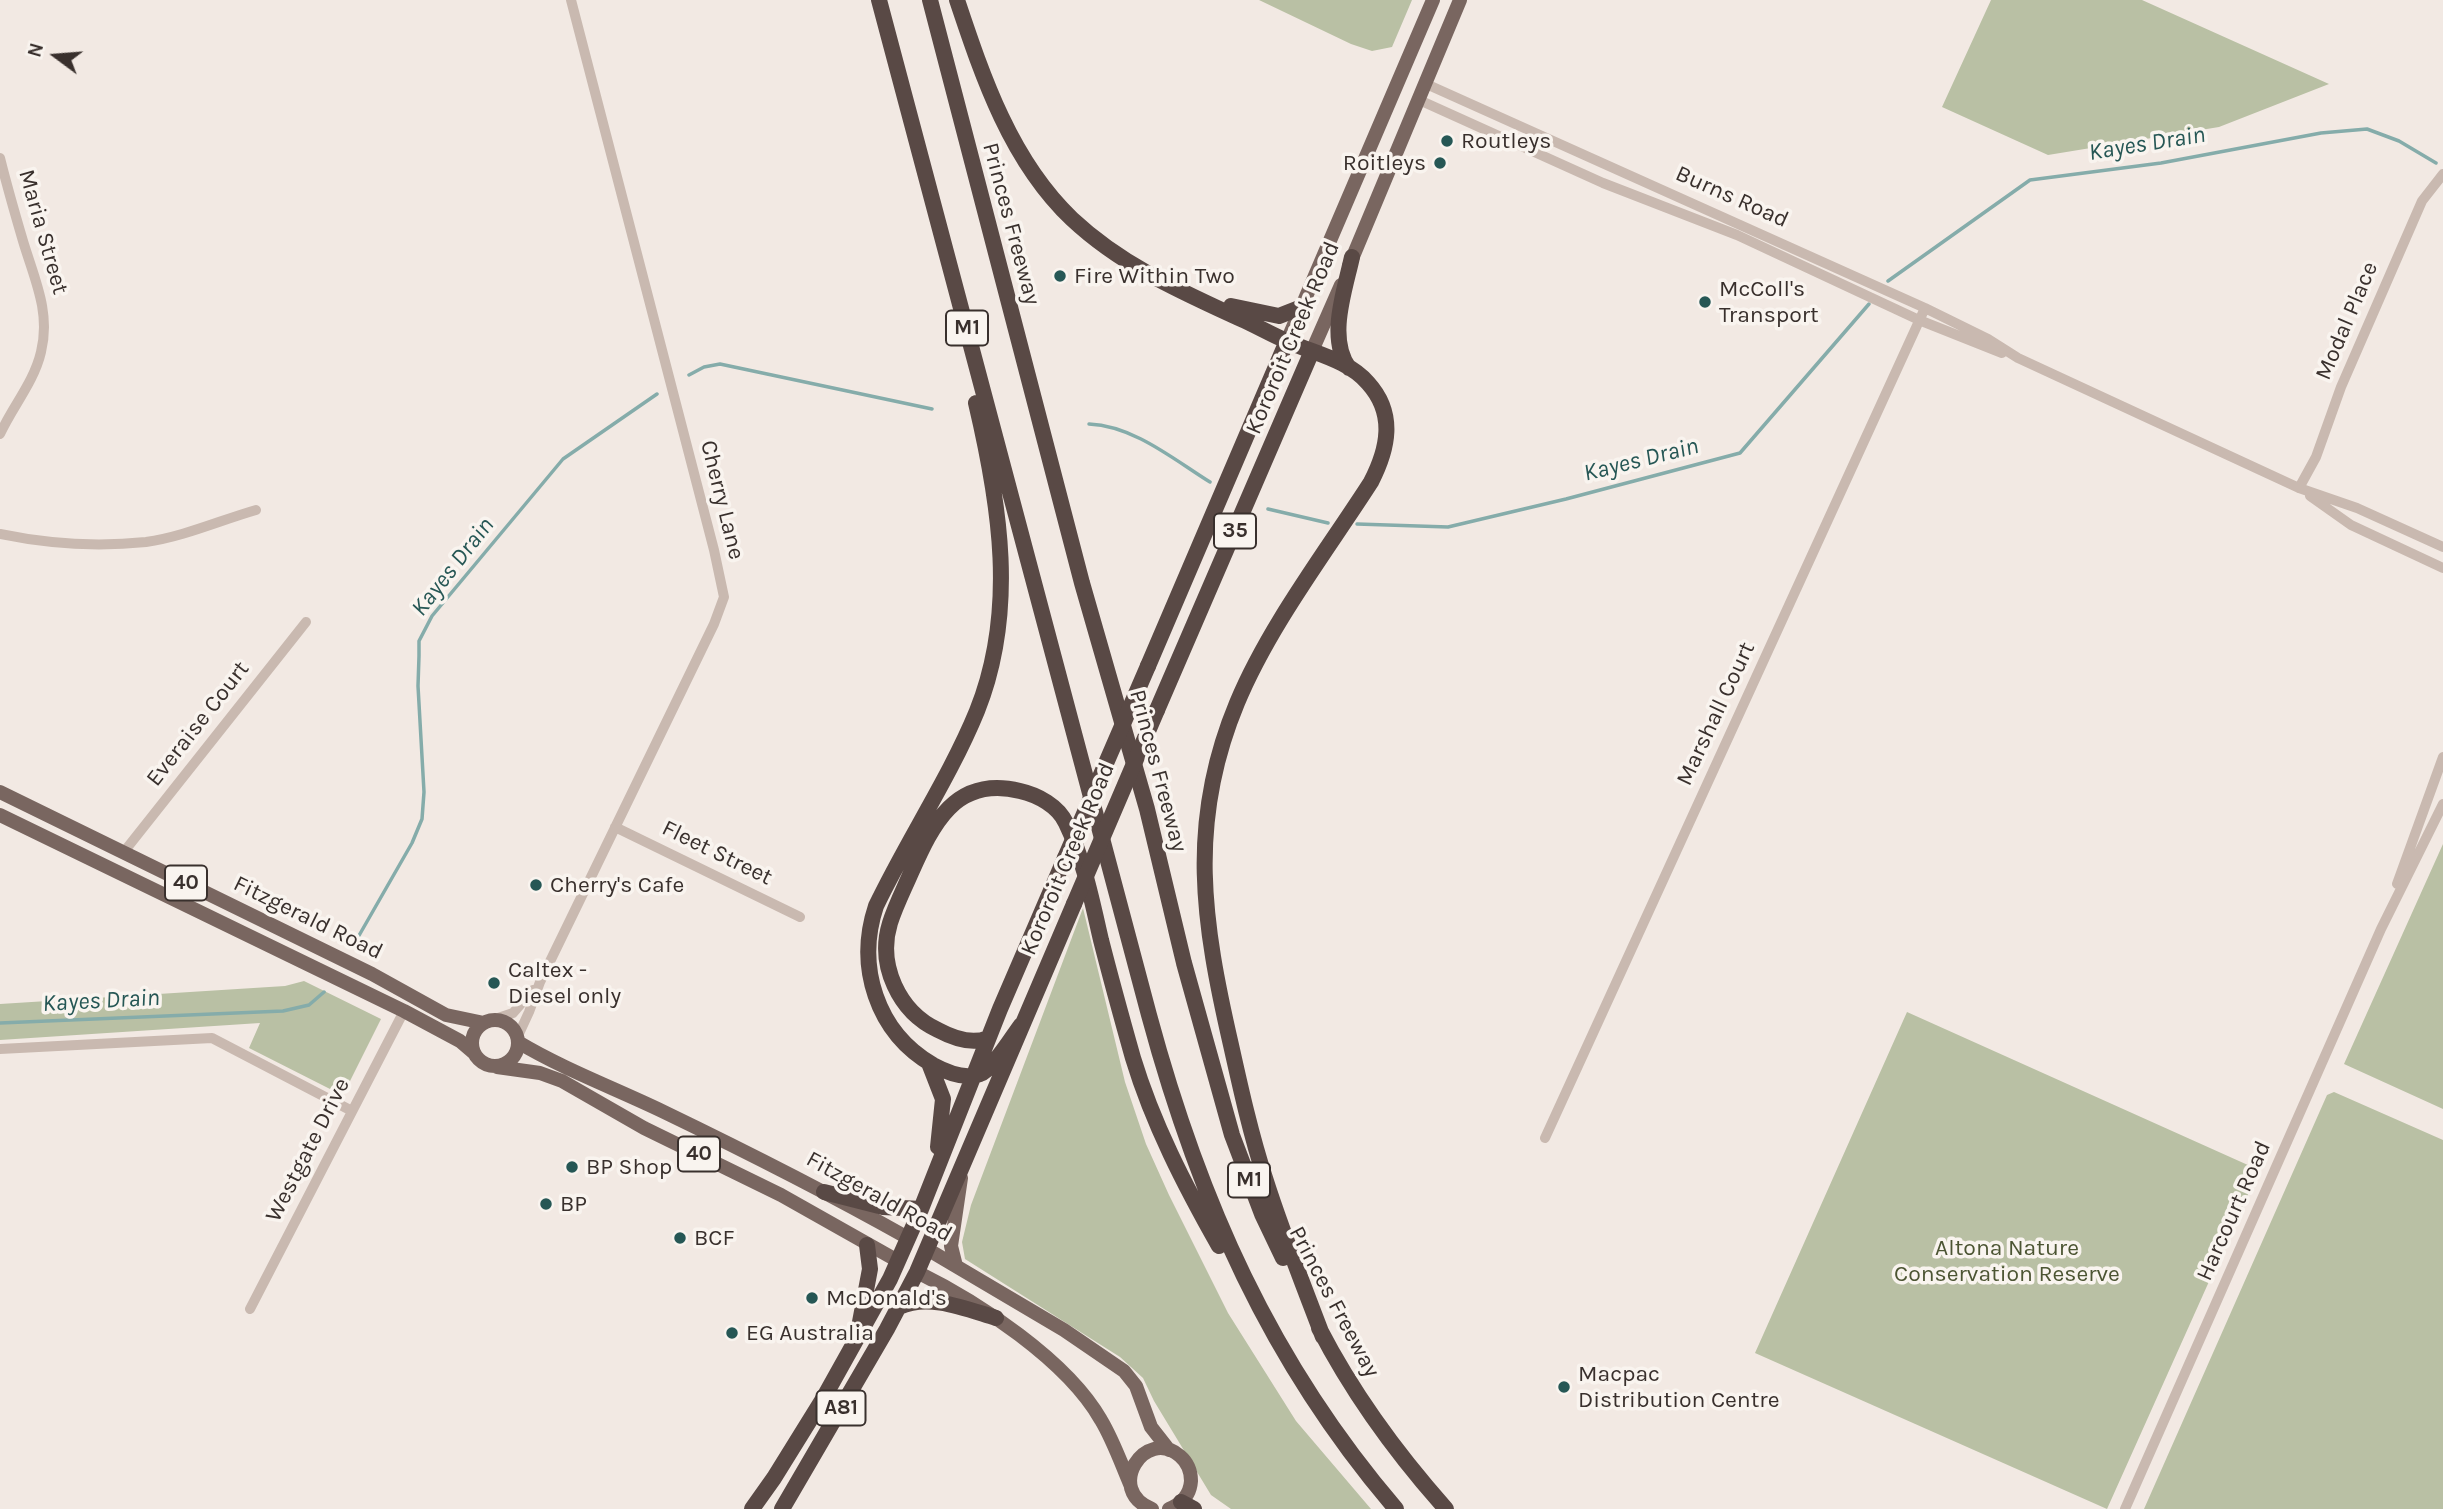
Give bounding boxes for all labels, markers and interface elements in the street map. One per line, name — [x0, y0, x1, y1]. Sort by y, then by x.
north arrow — [21, 21, 91, 91]
text: N — [23, 41, 48, 60]
water label: Kayes Drain — [2087, 121, 2207, 167]
place label: Routleys — [1461, 127, 1551, 155]
marker: Routleys — [1439, 133, 1455, 149]
street label: Princes Freeway — [976, 140, 1046, 308]
place label: Roitleys — [1343, 149, 1426, 177]
marker: Roitleys — [1432, 155, 1448, 171]
street label: Burns Road — [1671, 160, 1793, 234]
street label: Maria Street — [12, 166, 74, 298]
street label: Kororoit Creek Road — [1240, 237, 1346, 439]
street label: Modal Place — [2310, 258, 2384, 384]
place label: Fire Within Two — [1074, 262, 1235, 290]
marker: Fire Within Two — [1052, 268, 1068, 284]
place label: McColl's Transport — [1719, 275, 1819, 329]
marker: McColl's Transport — [1697, 294, 1713, 310]
road number: M1 — [946, 310, 988, 346]
water label: Kayes Drain — [1581, 432, 1701, 488]
street label: Cherry Lane — [694, 438, 750, 562]
water label: Kayes Drain — [406, 512, 500, 622]
road number: 35 — [1214, 514, 1256, 548]
street label: Marshall Court — [1671, 638, 1761, 790]
street label: Everaise Court — [141, 656, 255, 792]
street label: Princes Freeway — [1123, 687, 1193, 855]
street label: Kororoit Creek Road — [1015, 758, 1121, 960]
street label: Fleet Street — [657, 814, 777, 892]
road number: 40 — [165, 866, 207, 900]
street label: Fitzgerald Road — [229, 870, 387, 966]
place label: Cherry's Cafe — [550, 871, 684, 899]
marker: Cherry's Cafe — [528, 877, 544, 893]
place label: Caltex - Diesel only — [508, 956, 621, 1010]
marker: Caltex - Diesel only — [486, 975, 502, 991]
water label: Kayes Drain — [42, 984, 160, 1018]
street label: Westgate Drive — [260, 1073, 356, 1227]
road number: 40 — [678, 1136, 720, 1172]
street label: Harcourt Road — [2191, 1137, 2277, 1285]
street label: Fitzgerald Road — [801, 1145, 957, 1249]
place label: BP Shop — [586, 1153, 672, 1181]
marker: BP Shop — [564, 1159, 580, 1175]
road number: M1 — [1228, 1162, 1270, 1198]
place label: BP — [560, 1190, 587, 1218]
marker: BP — [538, 1196, 554, 1212]
street label: Princes Freeway — [1283, 1222, 1385, 1382]
place label: BCF — [694, 1224, 734, 1252]
marker: BCF — [672, 1230, 688, 1246]
park label: Altona Nature Conservation Reserve — [1894, 1234, 2120, 1288]
place label: McDonald's — [826, 1284, 947, 1312]
marker: McDonald's — [804, 1290, 820, 1306]
place label: EG Australia — [746, 1319, 874, 1347]
marker: EG Australia — [724, 1325, 740, 1341]
place label: Macpac Distribution Centre — [1578, 1360, 1779, 1414]
marker: Macpac Distribution Centre — [1556, 1379, 1572, 1395]
road number: A81 — [816, 1390, 866, 1426]

